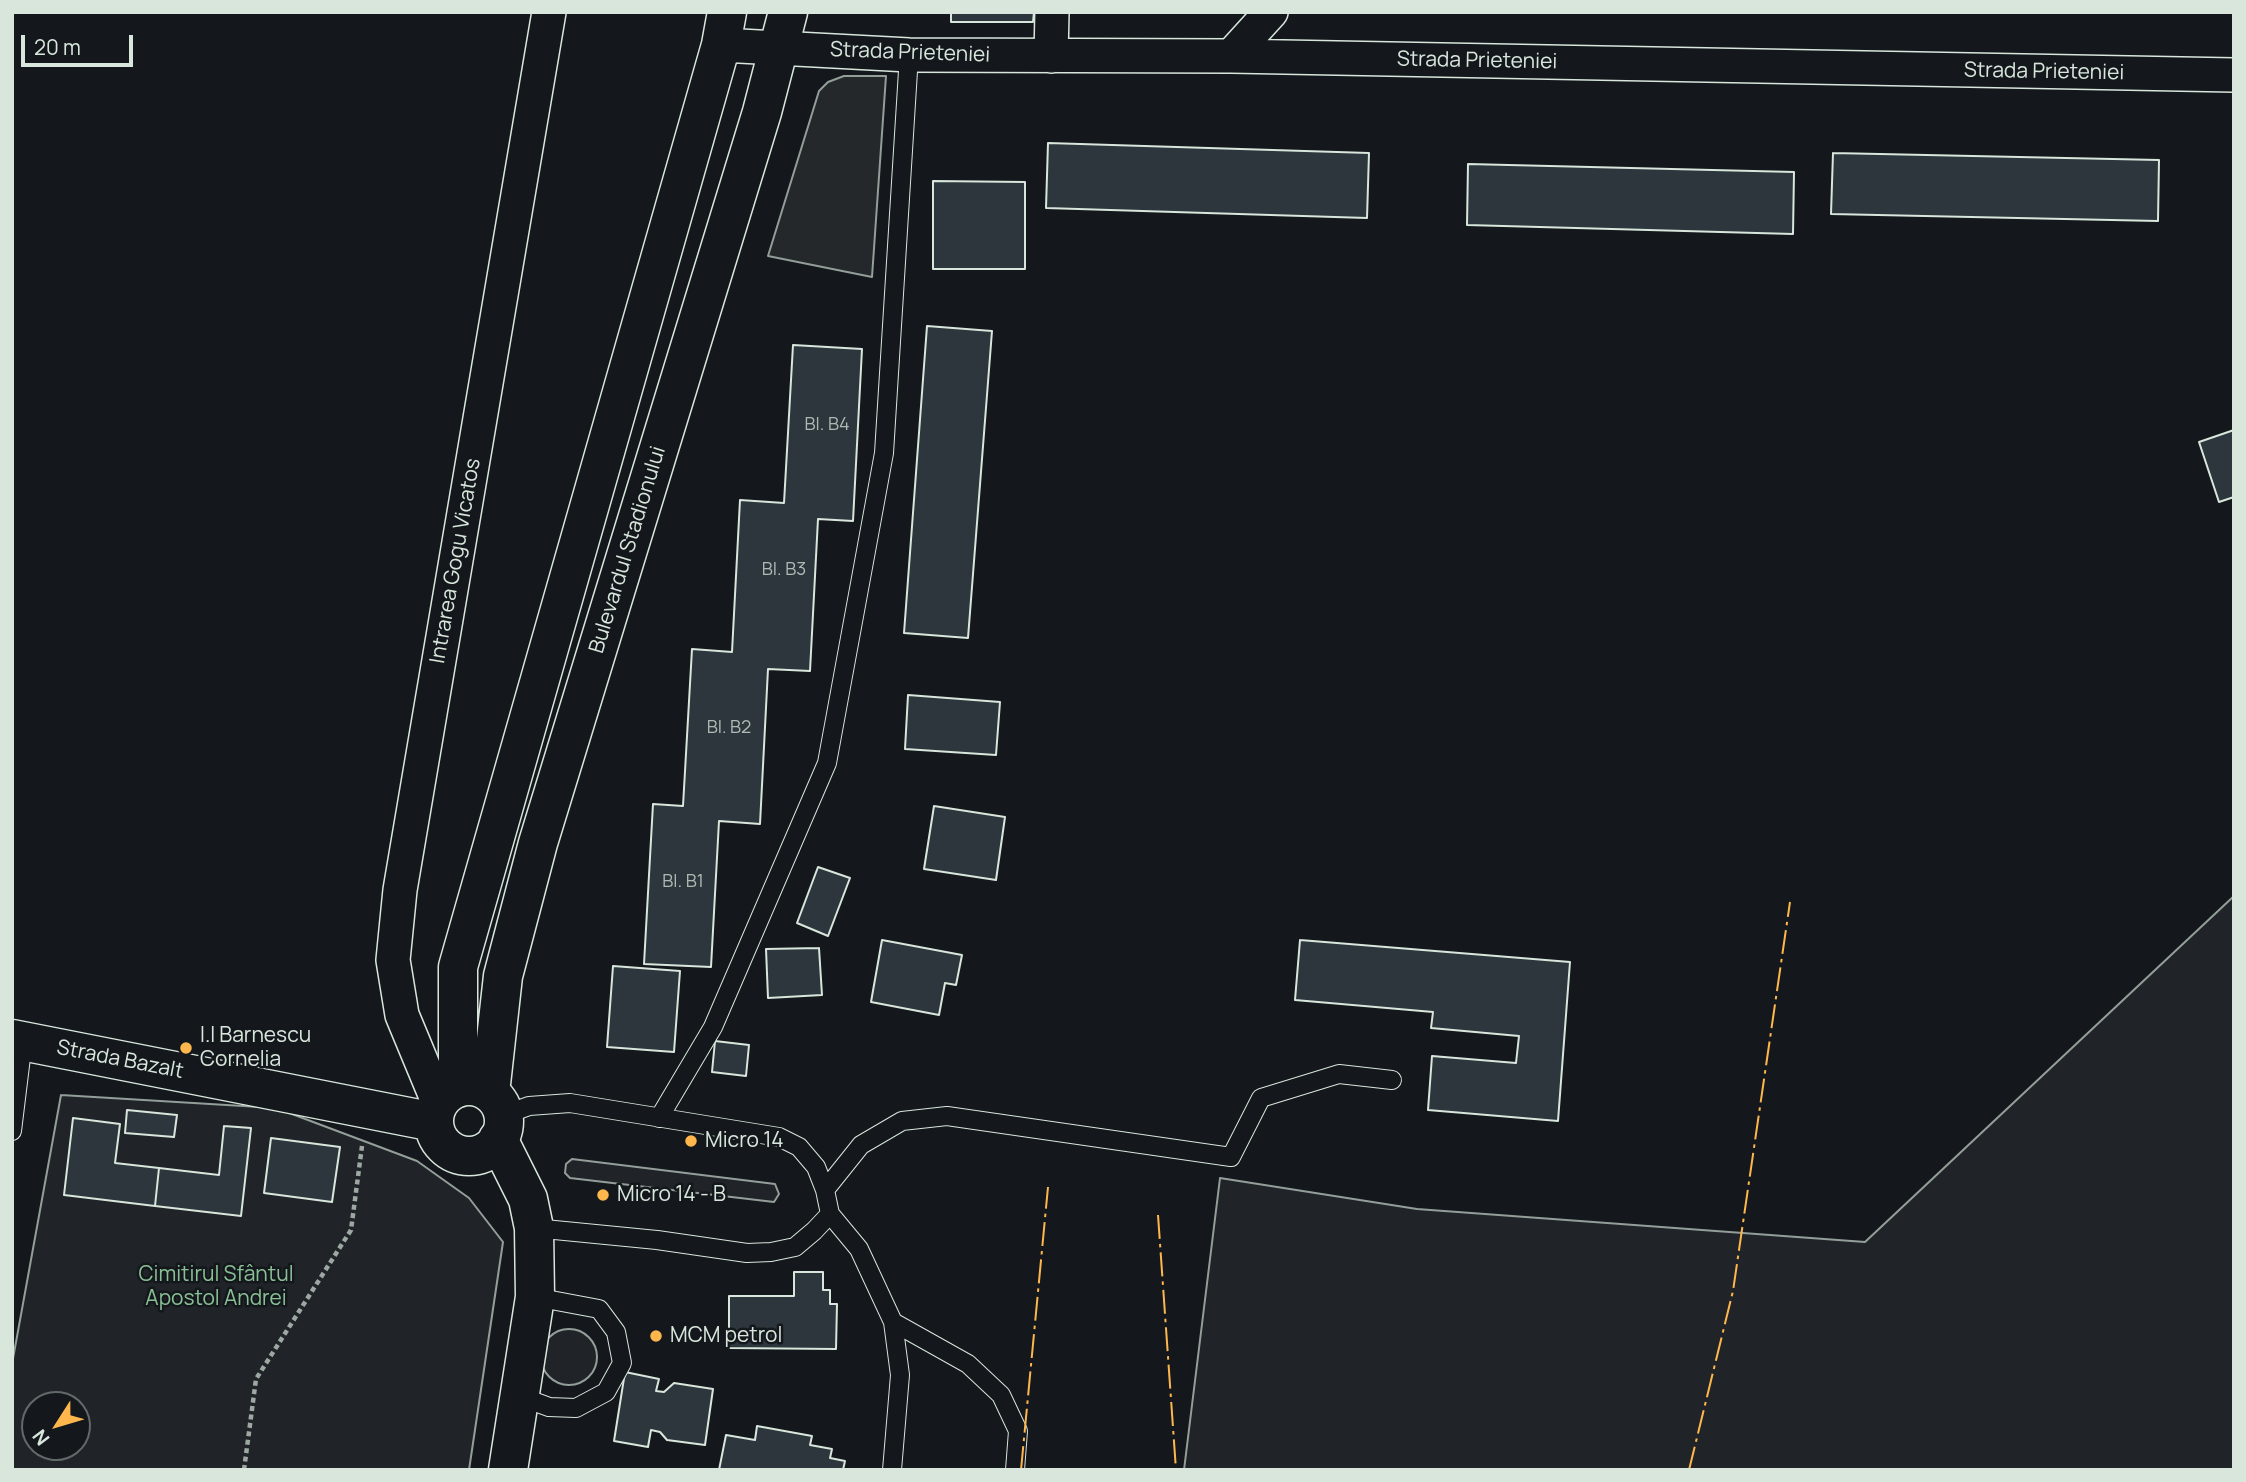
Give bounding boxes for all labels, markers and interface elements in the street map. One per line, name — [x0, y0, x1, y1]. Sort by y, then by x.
scale bar — [24, 21, 136, 65]
text: 20 m — [34, 33, 81, 61]
street label: Strada Prieteniei — [829, 38, 991, 68]
street label: Strada Prieteniei — [1397, 47, 1557, 75]
street label: Strada Prieteniei — [1964, 58, 2124, 86]
house number: Bl. B4 — [804, 414, 850, 436]
street label: Bulevardul Stadionului — [584, 443, 672, 657]
street label: Intrarea Gogu Vicatos — [426, 456, 486, 666]
house number: Bl. B3 — [762, 559, 806, 581]
house number: Bl. B2 — [707, 717, 751, 739]
house number: Bl. B1 — [662, 871, 704, 893]
place label: I.I Barnescu Cornelia — [200, 1023, 311, 1073]
street label: Strada Bazalt — [55, 1035, 185, 1085]
marker: I.I Barnescu Cornelia — [178, 1040, 194, 1056]
place label: Micro 14 — [705, 1128, 784, 1154]
marker: Micro 14 — [683, 1133, 699, 1149]
place label: Micro 14 - B — [617, 1182, 726, 1208]
marker: Micro 14 - B — [595, 1187, 611, 1203]
park label: Cimitirul Sfântul Apostol Andrei — [138, 1262, 294, 1312]
place label: MCM petrol — [670, 1323, 782, 1349]
marker: MCM petrol — [648, 1328, 664, 1344]
north arrow — [21, 1391, 91, 1461]
text: N — [26, 1424, 55, 1451]

